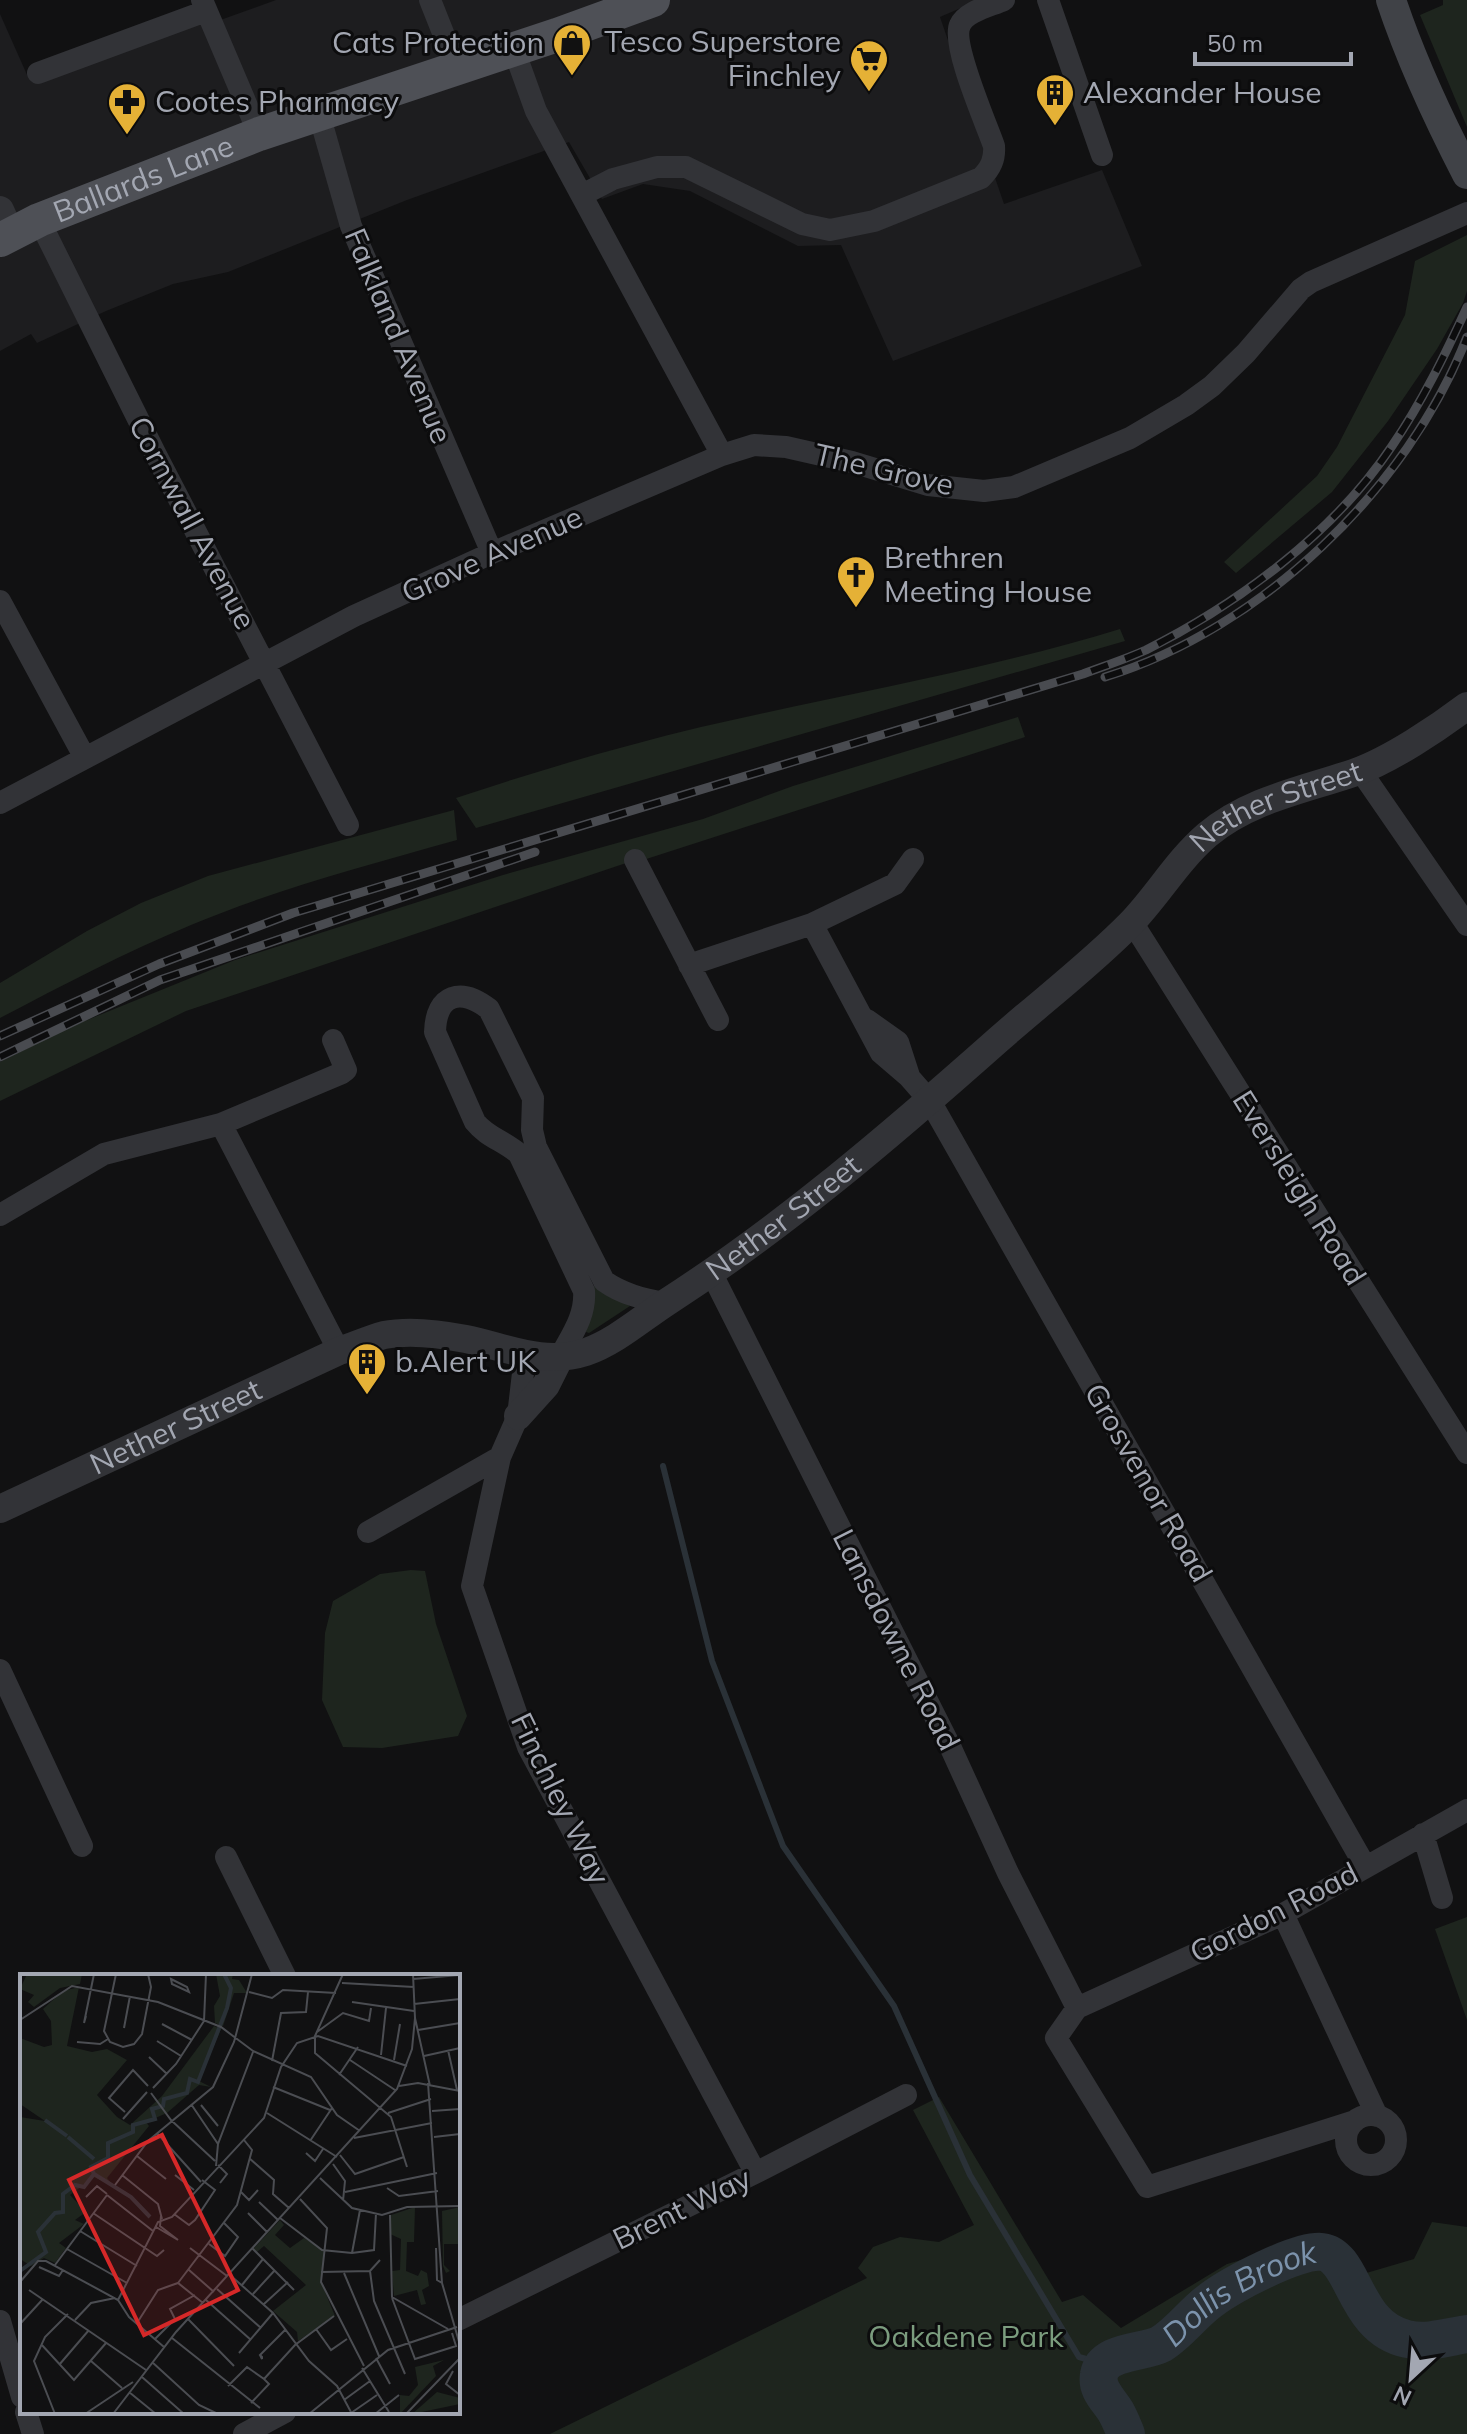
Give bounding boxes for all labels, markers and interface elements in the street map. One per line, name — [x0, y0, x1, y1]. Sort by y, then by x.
scale bar — [1195, 16, 1351, 66]
shop icon: Cats Protection — [551, 22, 593, 77]
place label: Tesco Superstore Finchley — [604, 22, 841, 94]
place label: Cats Protection — [332, 23, 544, 61]
text: 50 m — [1207, 28, 1263, 58]
supermarket icon: Tesco Superstore Finchley — [848, 38, 890, 93]
building icon: Alexander House — [1034, 72, 1076, 127]
place label: Alexander House — [1083, 73, 1322, 111]
pharmacy icon: Cootes Pharmacy — [106, 81, 148, 136]
place label: Cootes Pharmacy — [155, 82, 399, 120]
street label: Ballards Lane — [48, 126, 239, 231]
street label: Falkland Avenue — [337, 222, 461, 449]
street label: Cornwall Avenue — [121, 410, 265, 635]
street label: The Grove — [811, 435, 957, 503]
street label: Grove Avenue — [395, 497, 588, 611]
place label: Brethren Meeting House — [884, 538, 1092, 610]
church icon: Brethren Meeting House — [835, 554, 877, 609]
street label: Nether Street — [1181, 751, 1367, 860]
street label: Eversleigh Road — [1225, 1083, 1375, 1292]
street label: Nether Street — [698, 1146, 868, 1288]
building icon: b.Alert UK — [346, 1341, 388, 1396]
place label: b.Alert UK — [395, 1342, 537, 1380]
street label: Nether Street — [84, 1370, 267, 1482]
street label: Grosvenor Road — [1077, 1376, 1221, 1589]
street label: Lansdowne Road — [825, 1523, 969, 1756]
street label: Finchley Way — [503, 1706, 619, 1891]
street label: Gordon Road — [1183, 1853, 1364, 1971]
inset map — [20, 1974, 460, 2414]
street label: Brent Way — [606, 2158, 757, 2258]
water label: Dollis Brook — [1153, 2231, 1321, 2354]
park label: Oakdene Park — [868, 2317, 1064, 2355]
north arrow — [1371, 2338, 1451, 2418]
text: N — [1389, 2380, 1416, 2412]

